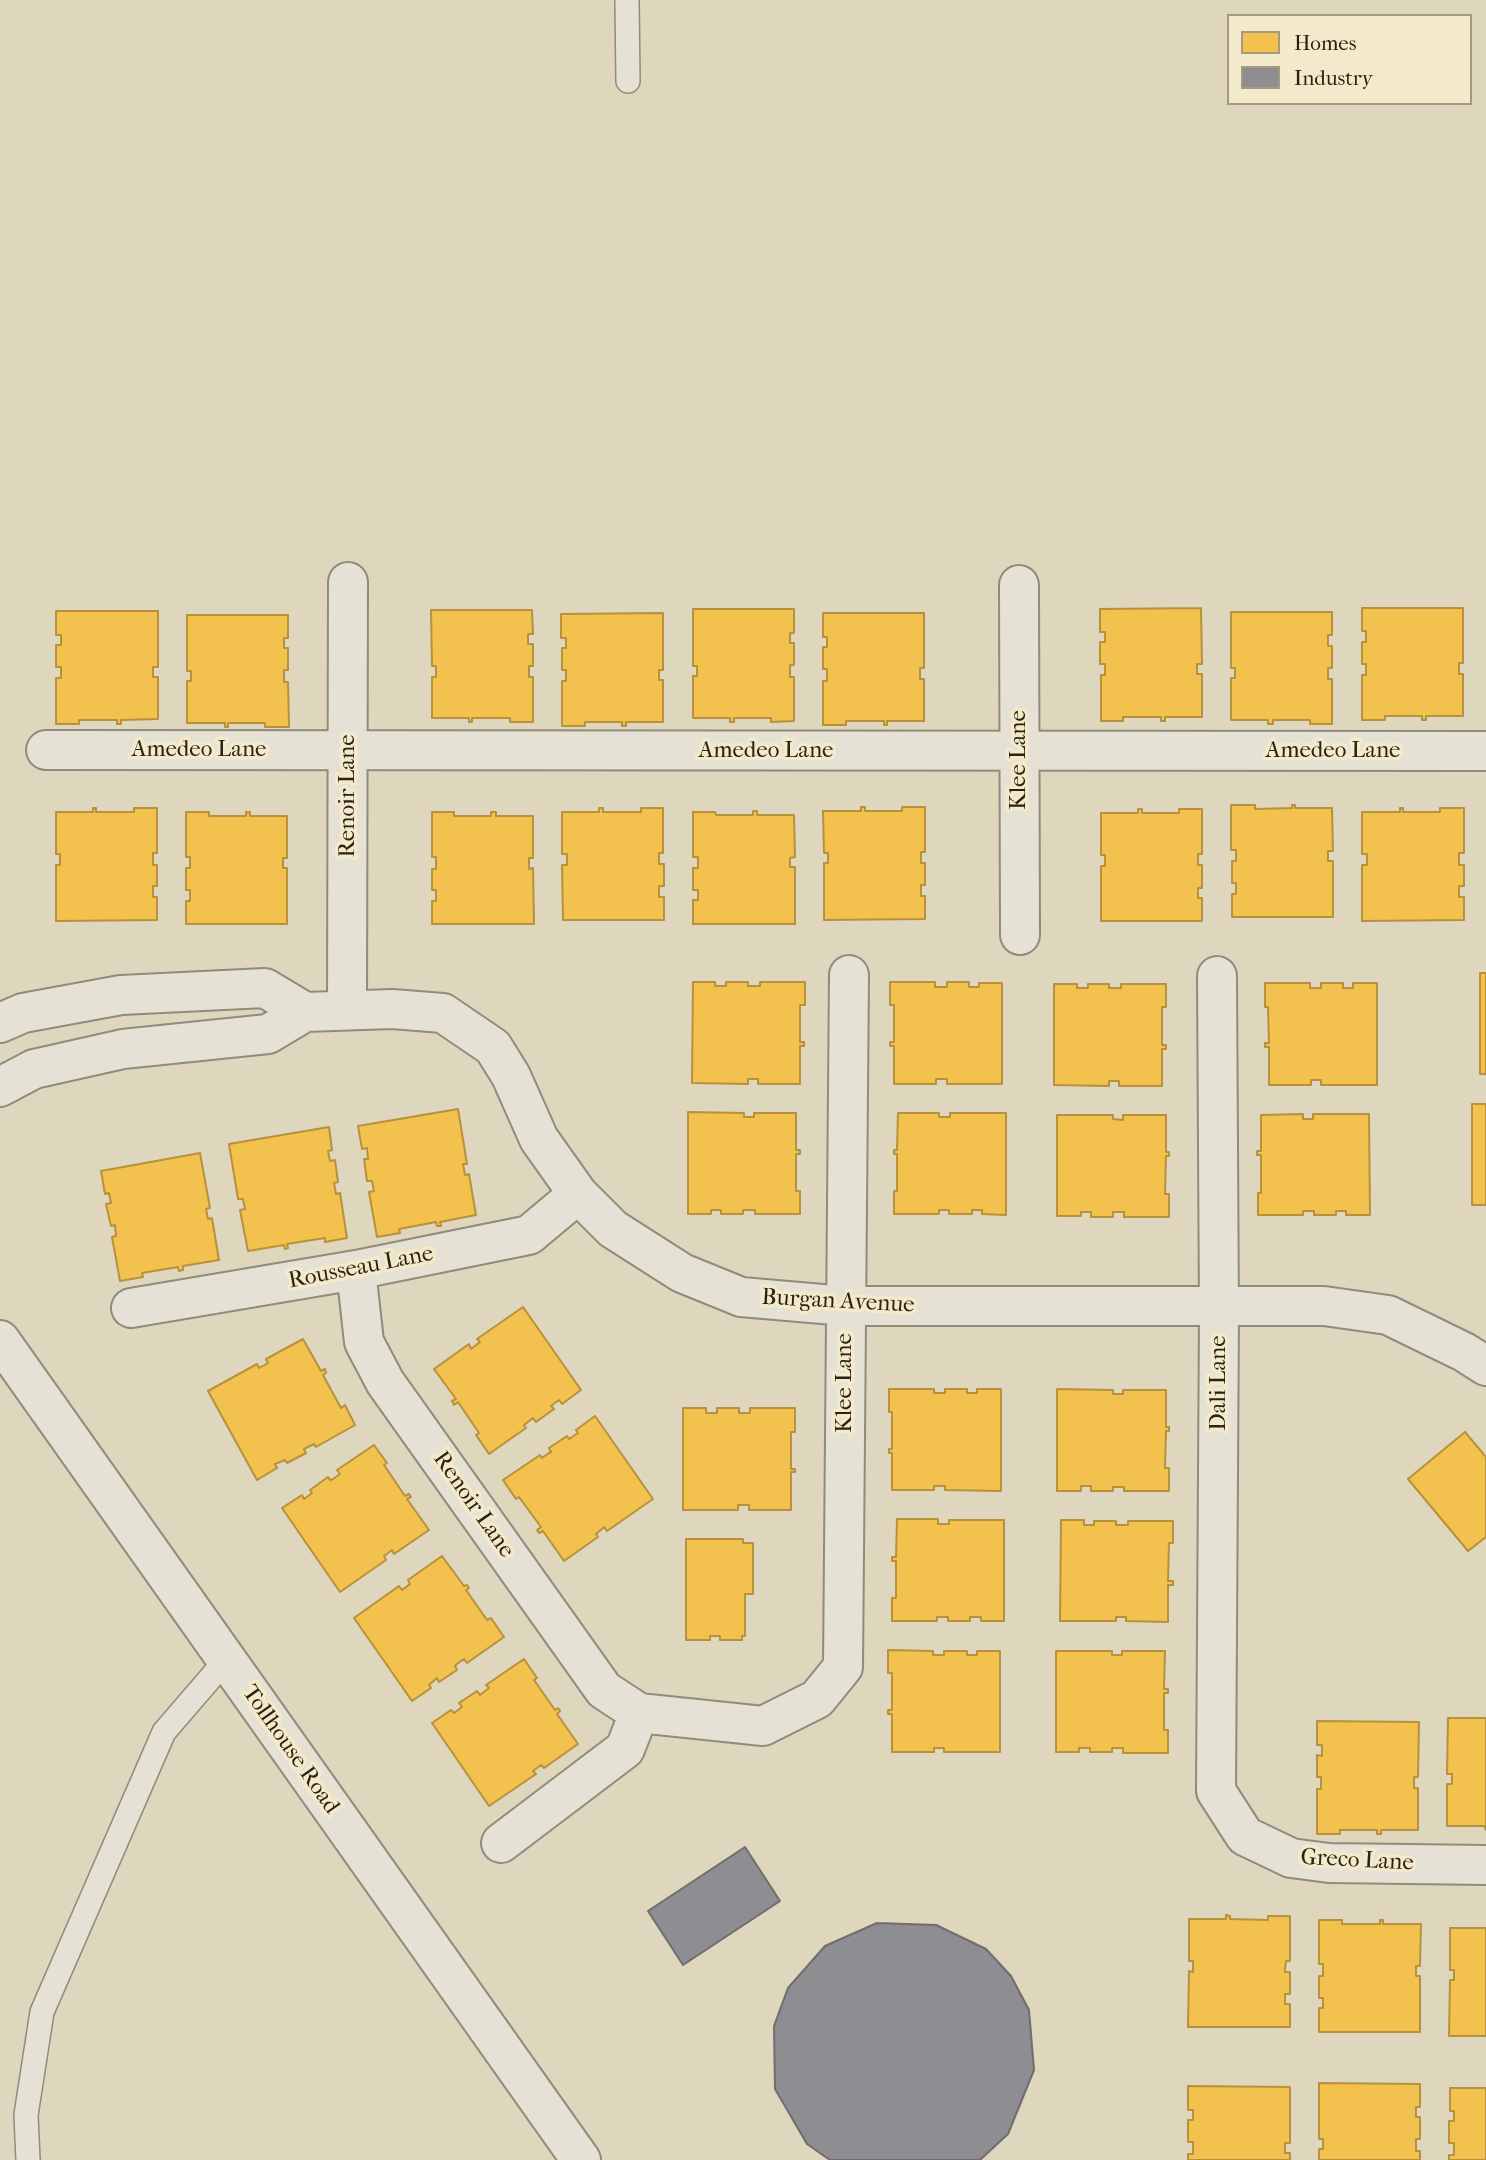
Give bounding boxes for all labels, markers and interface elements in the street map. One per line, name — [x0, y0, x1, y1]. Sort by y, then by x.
legend — [1227, 14, 1472, 105]
text: Homes — [1294, 31, 1356, 55]
text: Industry — [1294, 66, 1373, 90]
street label: Klee Lane — [1005, 710, 1033, 810]
street label: Renoir Lane — [334, 734, 362, 858]
street label: Amedeo Lane — [131, 736, 267, 764]
street label: Amedeo Lane — [698, 737, 834, 765]
street label: Amedeo Lane — [1265, 737, 1401, 765]
street label: Rousseau Lane — [286, 1240, 436, 1296]
street label: Burgan Avenue — [761, 1284, 915, 1320]
street label: Klee Lane — [831, 1333, 859, 1433]
street label: Dali Lane — [1205, 1335, 1233, 1431]
street label: Renoir Lane — [426, 1447, 520, 1563]
street label: Tollhouse Road — [235, 1680, 345, 1820]
street label: Greco Lane — [1300, 1844, 1414, 1878]

